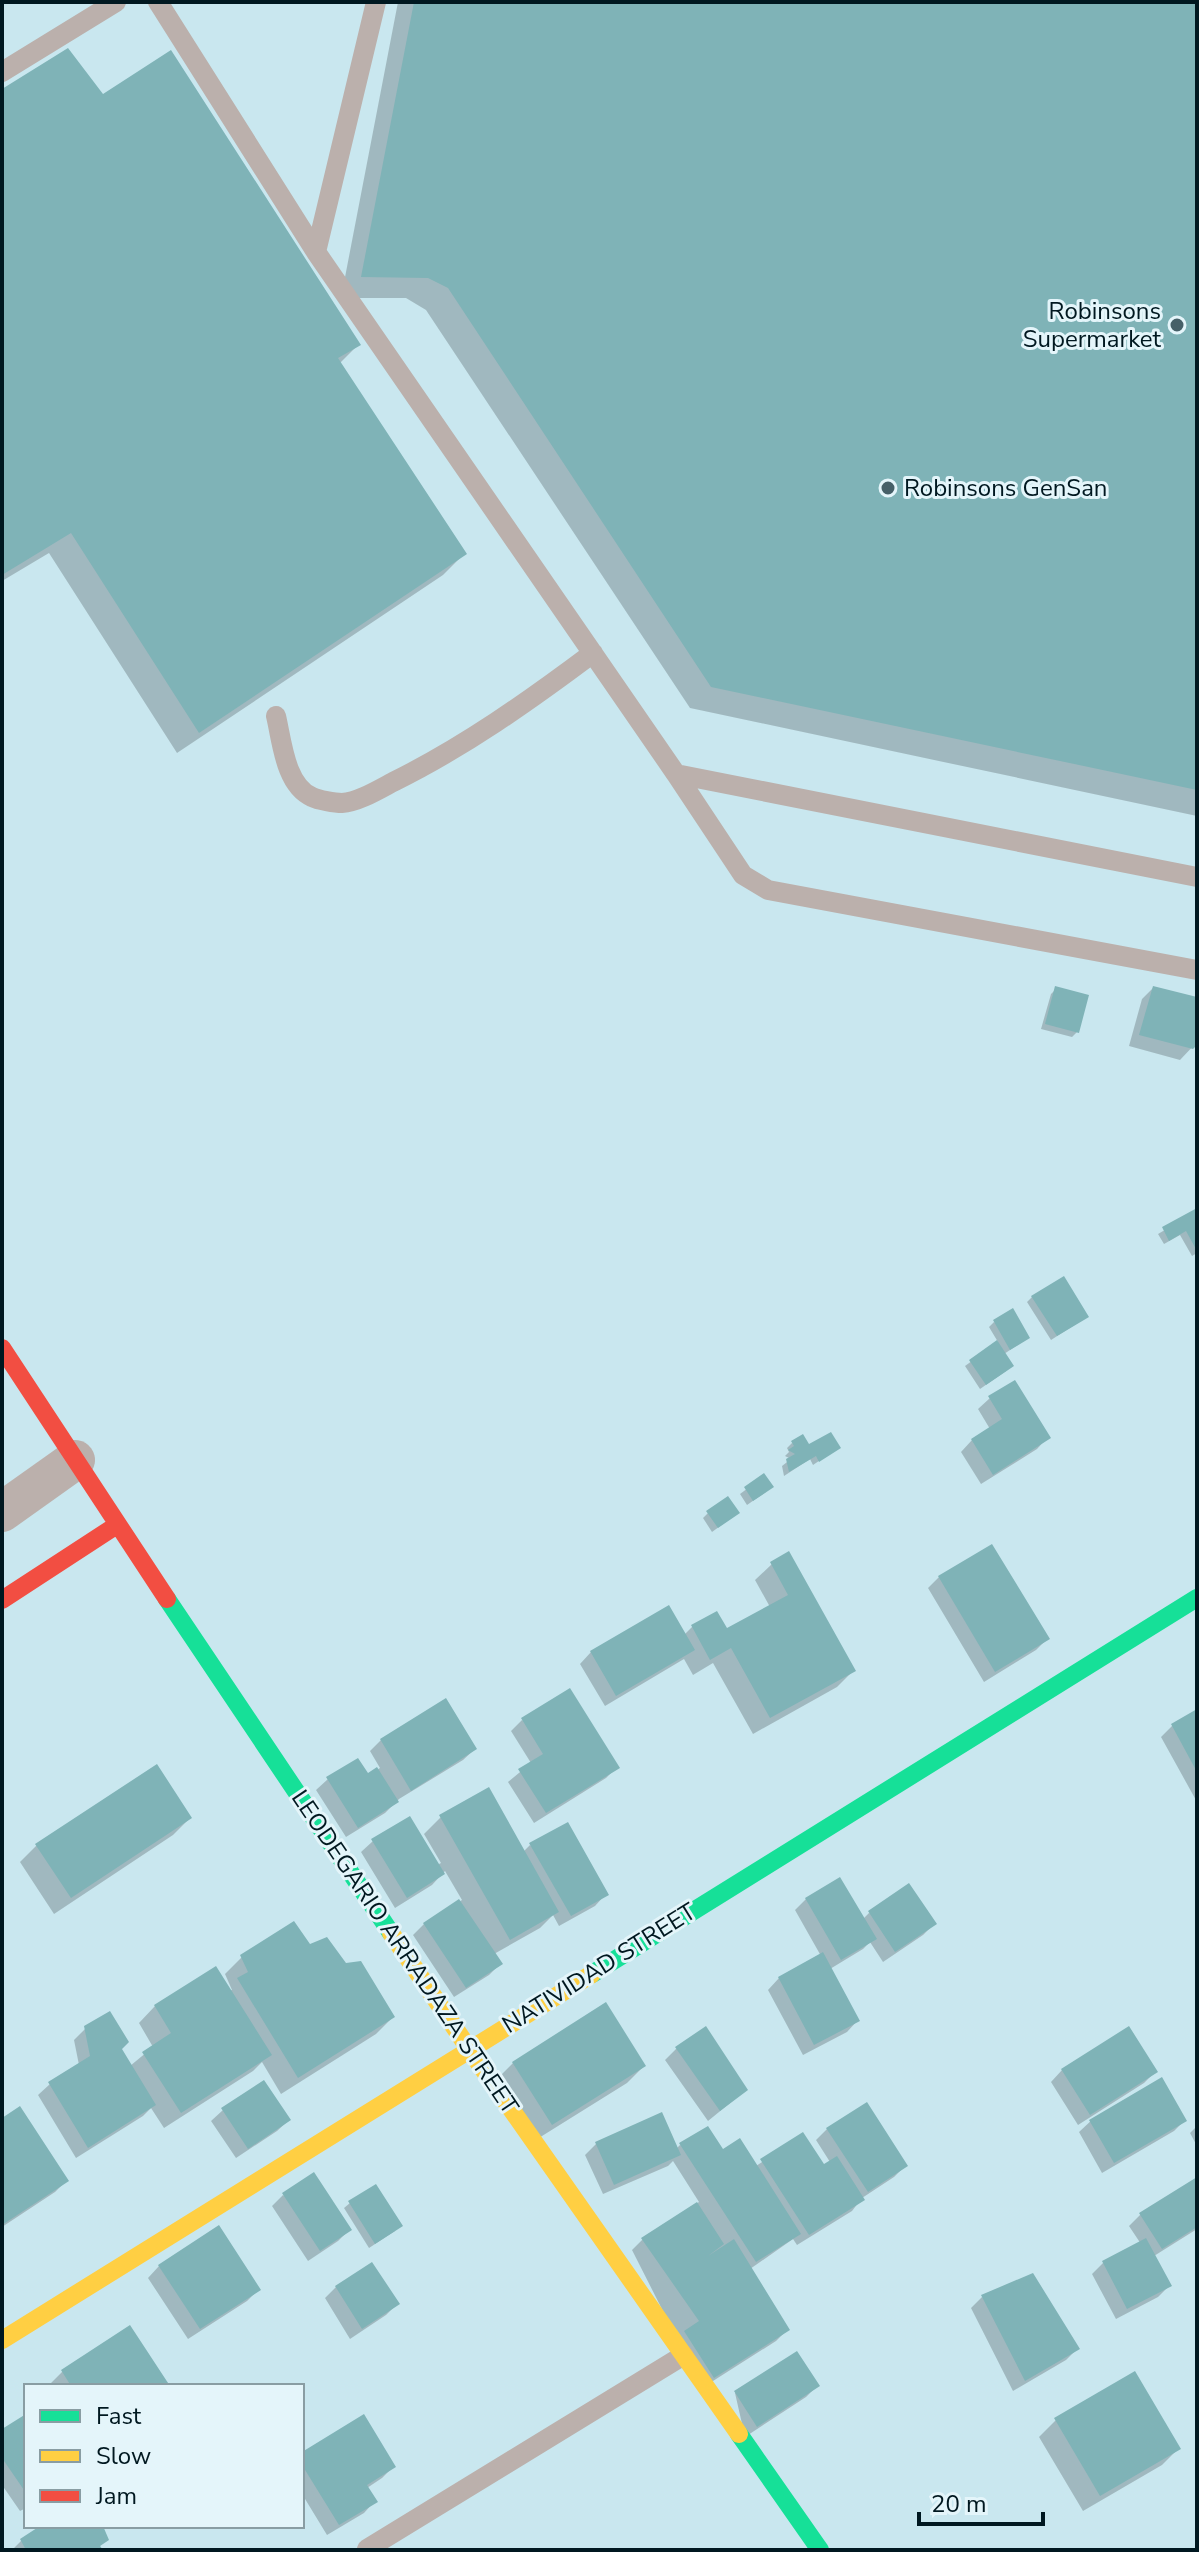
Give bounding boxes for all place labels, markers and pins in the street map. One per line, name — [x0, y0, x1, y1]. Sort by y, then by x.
place label: Robinsons Supermarket — [1023, 295, 1162, 355]
marker: Robinsons Supermarket — [1168, 316, 1186, 334]
place label: Robinsons GenSan — [904, 472, 1108, 504]
marker: Robinsons GenSan — [879, 479, 897, 497]

